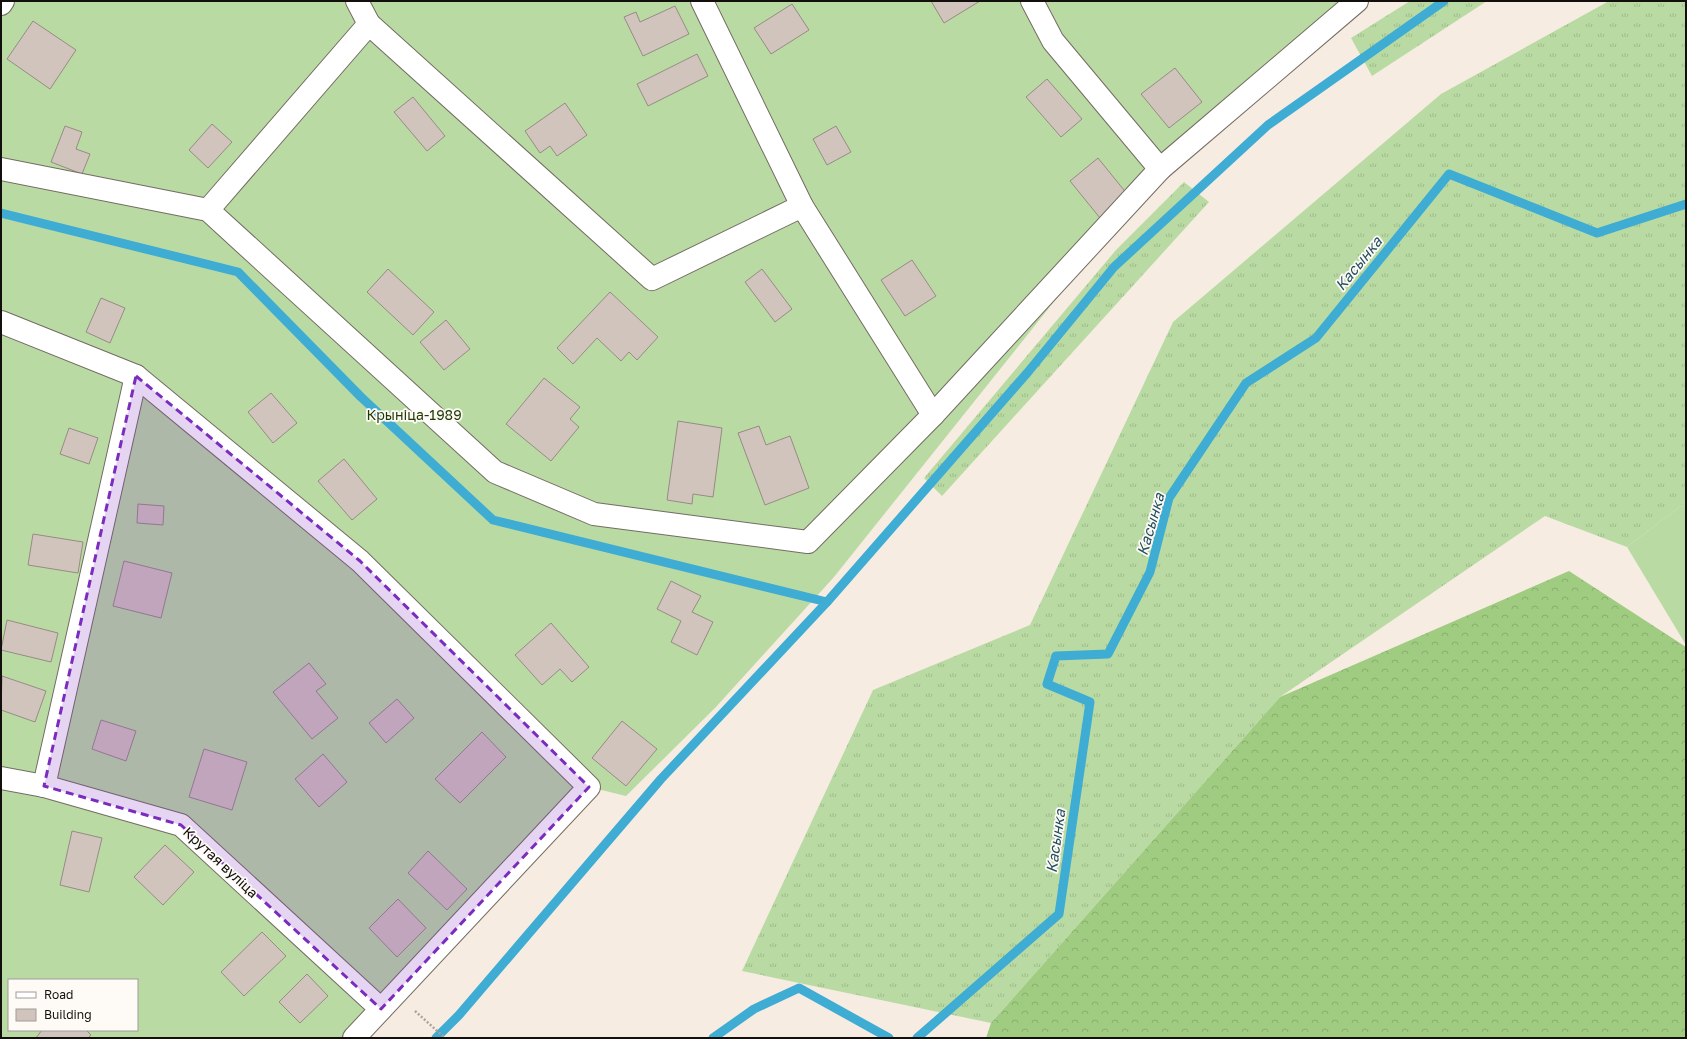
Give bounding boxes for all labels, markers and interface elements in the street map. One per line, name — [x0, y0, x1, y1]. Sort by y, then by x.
water label: Касынка — [1331, 232, 1385, 294]
park label: Крыніца-1989 — [366, 406, 462, 423]
water label: Касынка — [1133, 490, 1168, 557]
water label: Касынка — [1042, 808, 1068, 874]
street label: Крутая вуліца — [180, 823, 262, 901]
legend — [8, 979, 138, 1031]
text: Road — [44, 987, 73, 1002]
text: Building — [44, 1007, 92, 1022]

